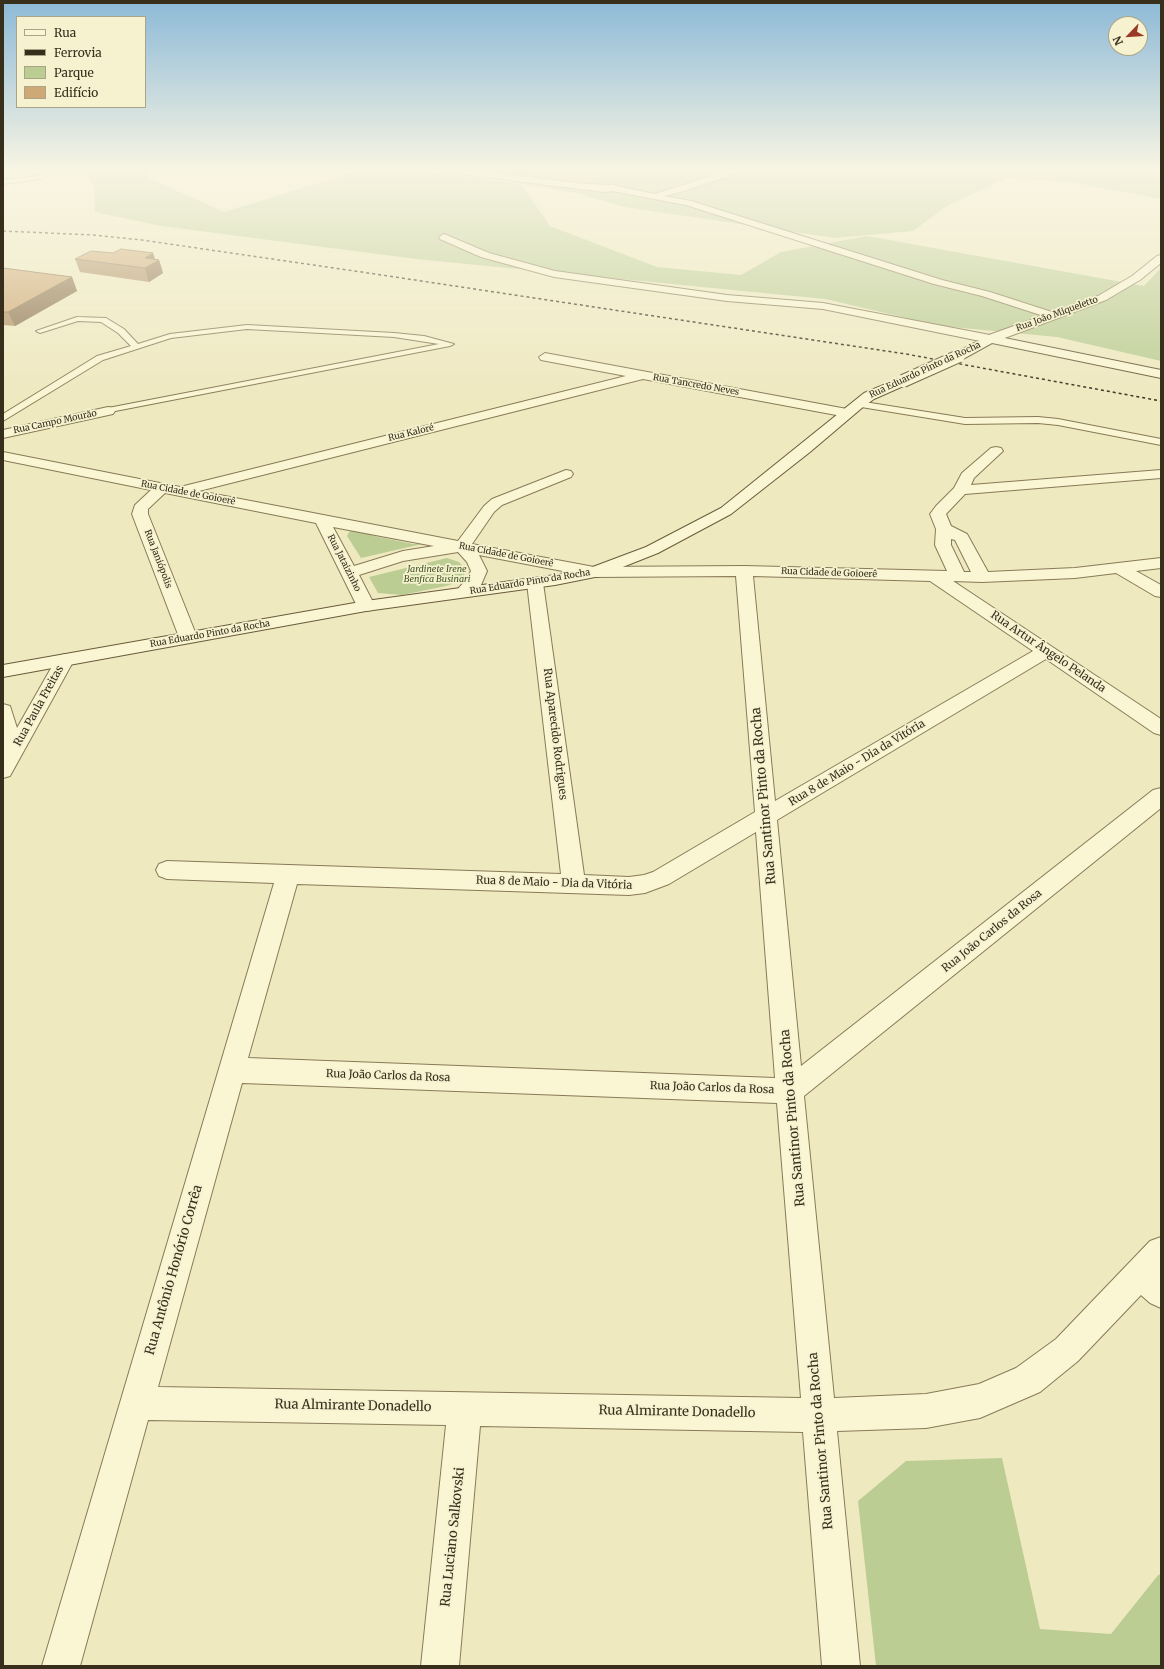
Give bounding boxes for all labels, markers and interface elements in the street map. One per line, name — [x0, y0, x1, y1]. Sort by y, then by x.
legend — [16, 16, 146, 108]
north arrow — [1108, 16, 1148, 56]
text: Rua — [54, 25, 76, 40]
text: N — [1110, 34, 1126, 48]
text: Ferrovia — [54, 45, 102, 60]
text: Parque — [54, 65, 94, 80]
text: Edifício — [54, 85, 98, 100]
street label: Rua João Miqueletto — [1015, 294, 1099, 334]
street label: Rua Eduardo Pinto da Rocha — [868, 339, 982, 401]
street label: Rua Tancredo Neves — [652, 372, 740, 398]
street label: Rua Campo Mourão — [12, 408, 98, 436]
street label: Rua Kaloré — [387, 422, 435, 444]
street label: Rua Cidade de Goioerê — [140, 479, 236, 507]
street label: Rua Janiópolis — [142, 528, 174, 590]
street label: Rua Jataizinho — [325, 533, 363, 593]
street label: Rua Cidade de Goioerê — [458, 541, 554, 569]
park label: Jardinete Irene Benfica Businari — [404, 564, 470, 585]
street label: Rua Cidade de Goioerê — [781, 566, 877, 580]
street label: Rua Eduardo Pinto da Rocha — [469, 567, 591, 597]
street label: Rua Artur Ângelo Pelanda — [988, 609, 1108, 695]
street label: Rua Eduardo Pinto da Rocha — [149, 618, 271, 650]
street label: Rua Paula Freitas — [11, 663, 67, 749]
street label: Rua Aparecido Rodrigues — [540, 667, 570, 801]
street label: Rua Santinor Pinto da Rocha — [748, 707, 780, 885]
street label: Rua 8 de Maio - Dia da Vitória — [787, 717, 927, 809]
street label: Rua 8 de Maio - Dia da Vitória — [476, 874, 632, 892]
street label: Rua João Carlos da Rosa — [939, 887, 1045, 975]
street label: Rua Santinor Pinto da Rocha — [777, 1029, 809, 1207]
street label: Rua João Carlos da Rosa — [326, 1067, 450, 1085]
street label: Rua João Carlos da Rosa — [650, 1079, 774, 1097]
street label: Rua Antônio Honório Corrêa — [142, 1183, 206, 1357]
street label: Rua Santinor Pinto da Rocha — [805, 1352, 837, 1530]
street label: Rua Almirante Donadello — [274, 1397, 432, 1415]
street label: Rua Almirante Donadello — [598, 1403, 756, 1421]
street label: Rua Luciano Salkovski — [438, 1466, 468, 1608]

